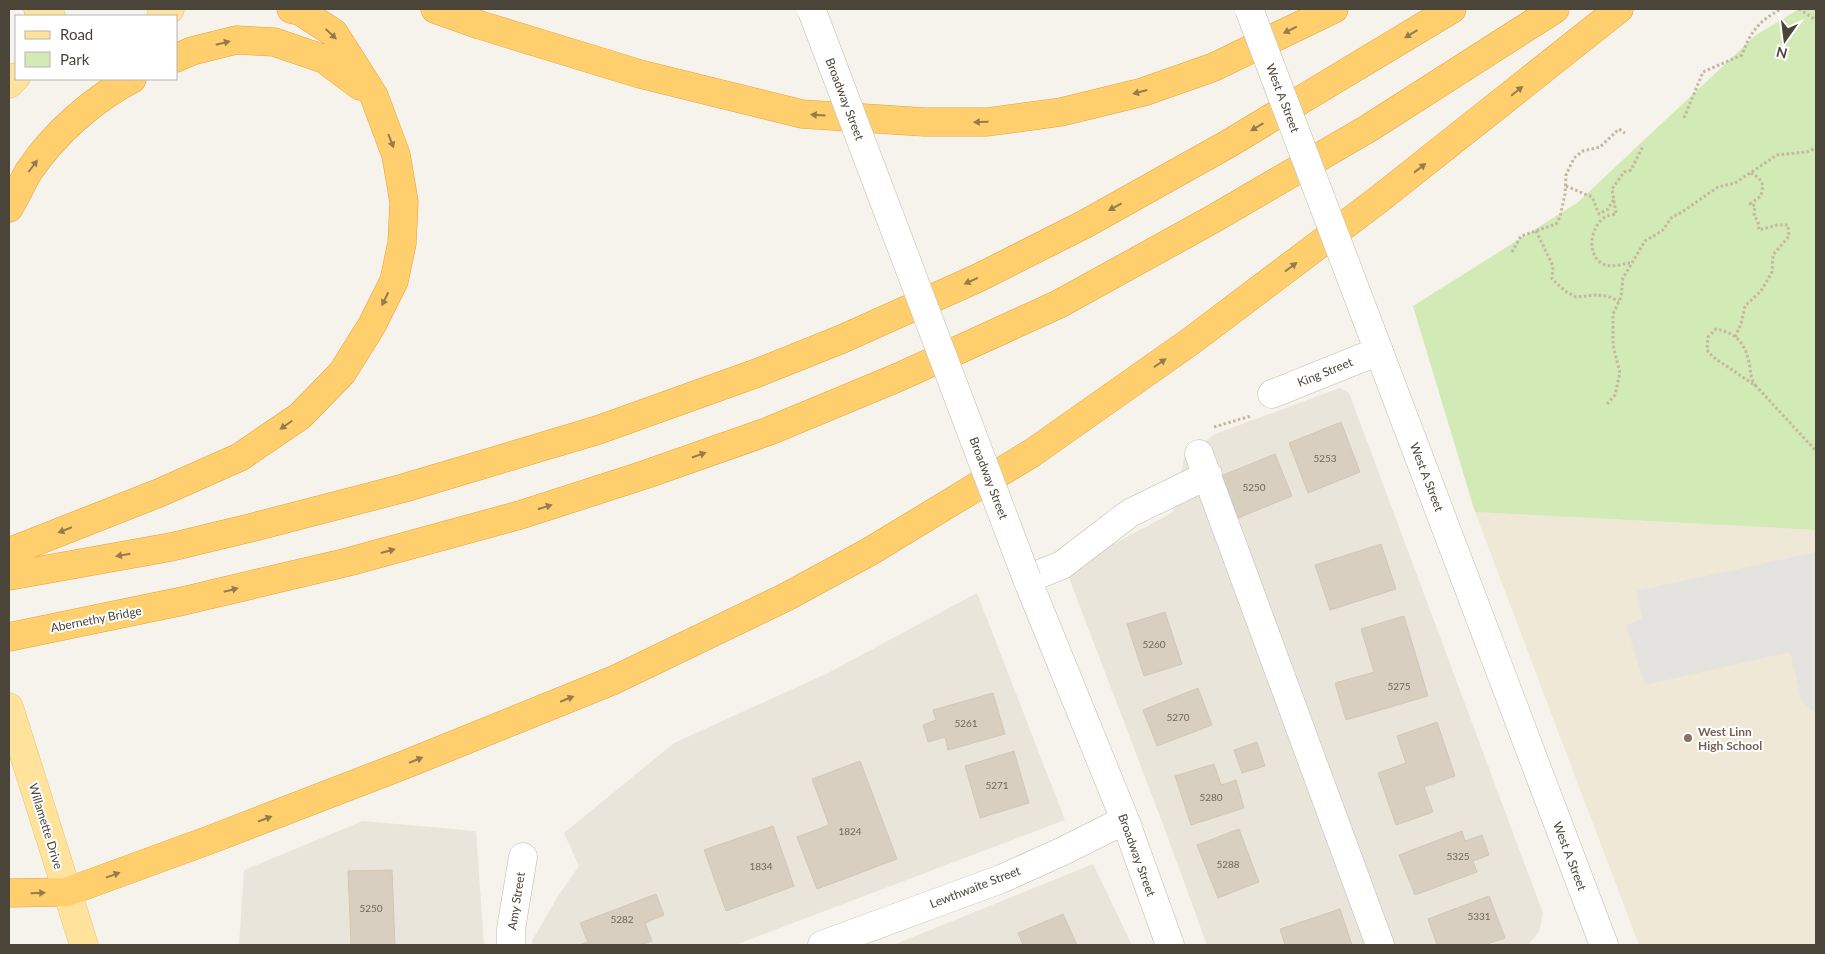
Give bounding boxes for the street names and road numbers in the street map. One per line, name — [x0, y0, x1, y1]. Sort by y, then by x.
street label: Broadway Street — [822, 56, 868, 143]
street label: West A Street — [1263, 61, 1303, 135]
street label: King Street — [1295, 354, 1356, 390]
street label: Broadway Street — [966, 435, 1012, 522]
street label: West A Street — [1407, 440, 1447, 514]
street label: Abernethy Bridge — [49, 603, 143, 635]
street label: Willamette Drive — [26, 781, 66, 871]
street label: Broadway Street — [1115, 812, 1159, 899]
street label: West A Street — [1550, 819, 1590, 893]
street label: Lewthwaite Street — [928, 863, 1023, 911]
street label: Amy Street — [504, 870, 528, 931]

